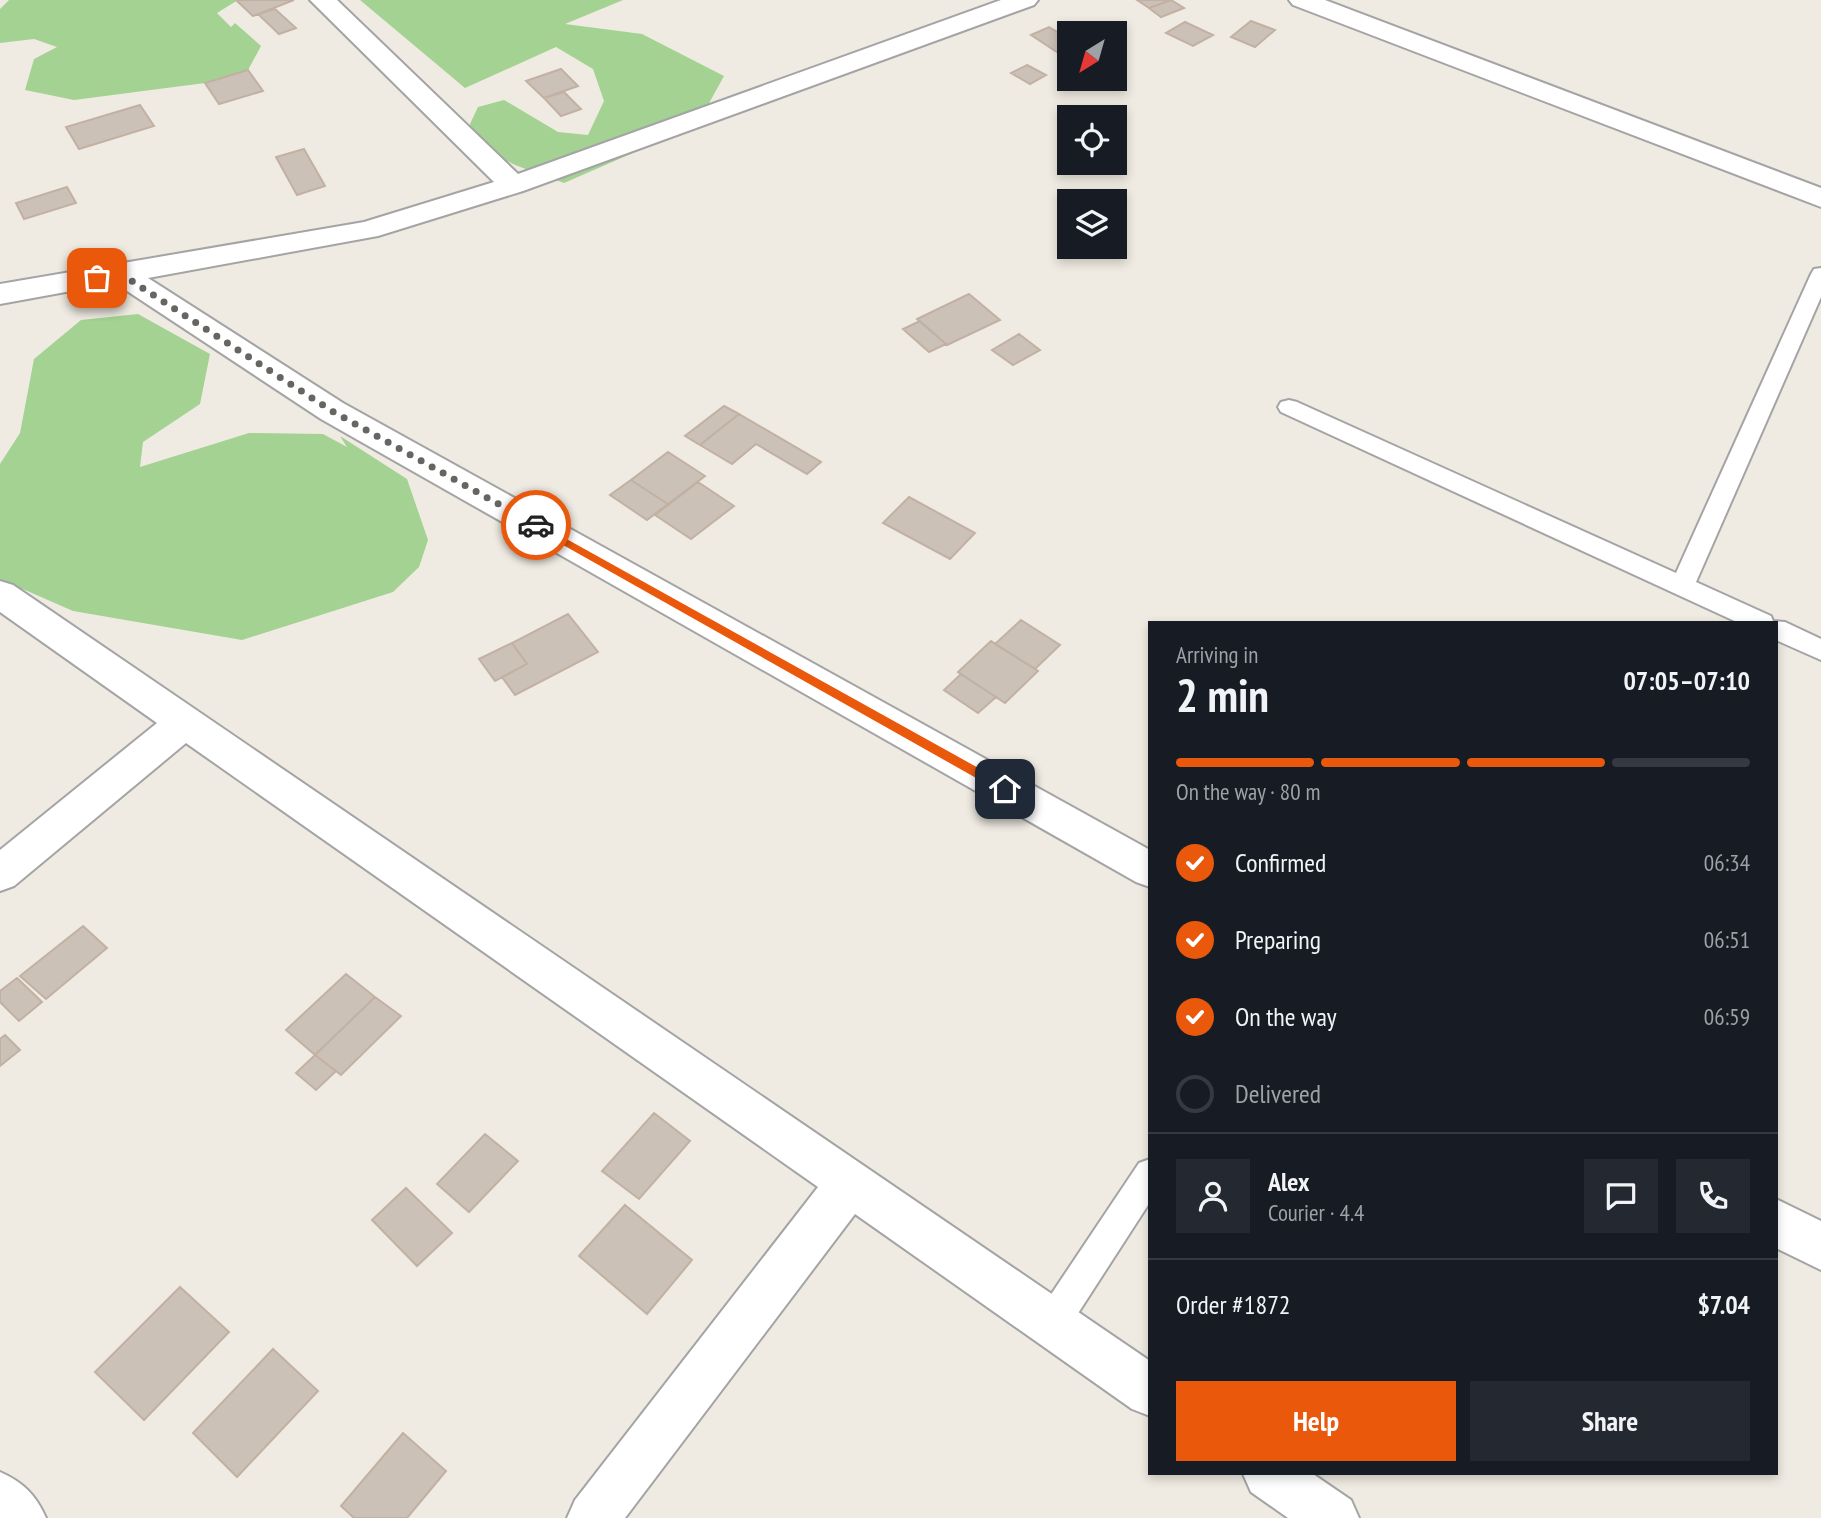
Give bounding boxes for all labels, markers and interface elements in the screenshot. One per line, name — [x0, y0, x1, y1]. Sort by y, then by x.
north arrow — [1057, 21, 1127, 91]
map controls — [1057, 21, 1127, 259]
button: locate — [1057, 105, 1127, 175]
button: layers — [1057, 189, 1127, 259]
pin — [67, 248, 127, 308]
icon: bag — [78, 259, 116, 297]
courier — [501, 490, 571, 560]
icon: car — [517, 506, 555, 544]
text: Arriving in — [1176, 640, 1258, 669]
text: 07:05–07:10 — [1623, 664, 1750, 697]
text: 2 min — [1176, 665, 1269, 725]
pin — [975, 759, 1035, 819]
icon: home — [986, 770, 1024, 808]
text: On the way · 80 m — [1176, 777, 1320, 806]
icon: check — [1176, 844, 1214, 882]
text: Confirmed — [1235, 846, 1326, 879]
text: 06:34 — [1704, 848, 1750, 877]
icon: check — [1176, 921, 1214, 959]
text: Preparing — [1235, 923, 1321, 956]
text: 06:51 — [1704, 925, 1750, 954]
icon: check — [1176, 998, 1214, 1036]
text: On the way — [1235, 1000, 1337, 1033]
text: 06:59 — [1704, 1002, 1750, 1031]
text: Delivered — [1235, 1077, 1321, 1110]
button: person — [1176, 1159, 1250, 1233]
button: chat — [1584, 1159, 1658, 1233]
button: phone — [1676, 1159, 1750, 1233]
text: Alex — [1268, 1165, 1309, 1198]
text: Courier · 4.4 — [1268, 1198, 1364, 1227]
text: Order #1872 — [1176, 1288, 1291, 1321]
text: $7.04 — [1697, 1288, 1750, 1321]
button: Help — [1176, 1381, 1456, 1461]
button: Share — [1470, 1381, 1750, 1461]

